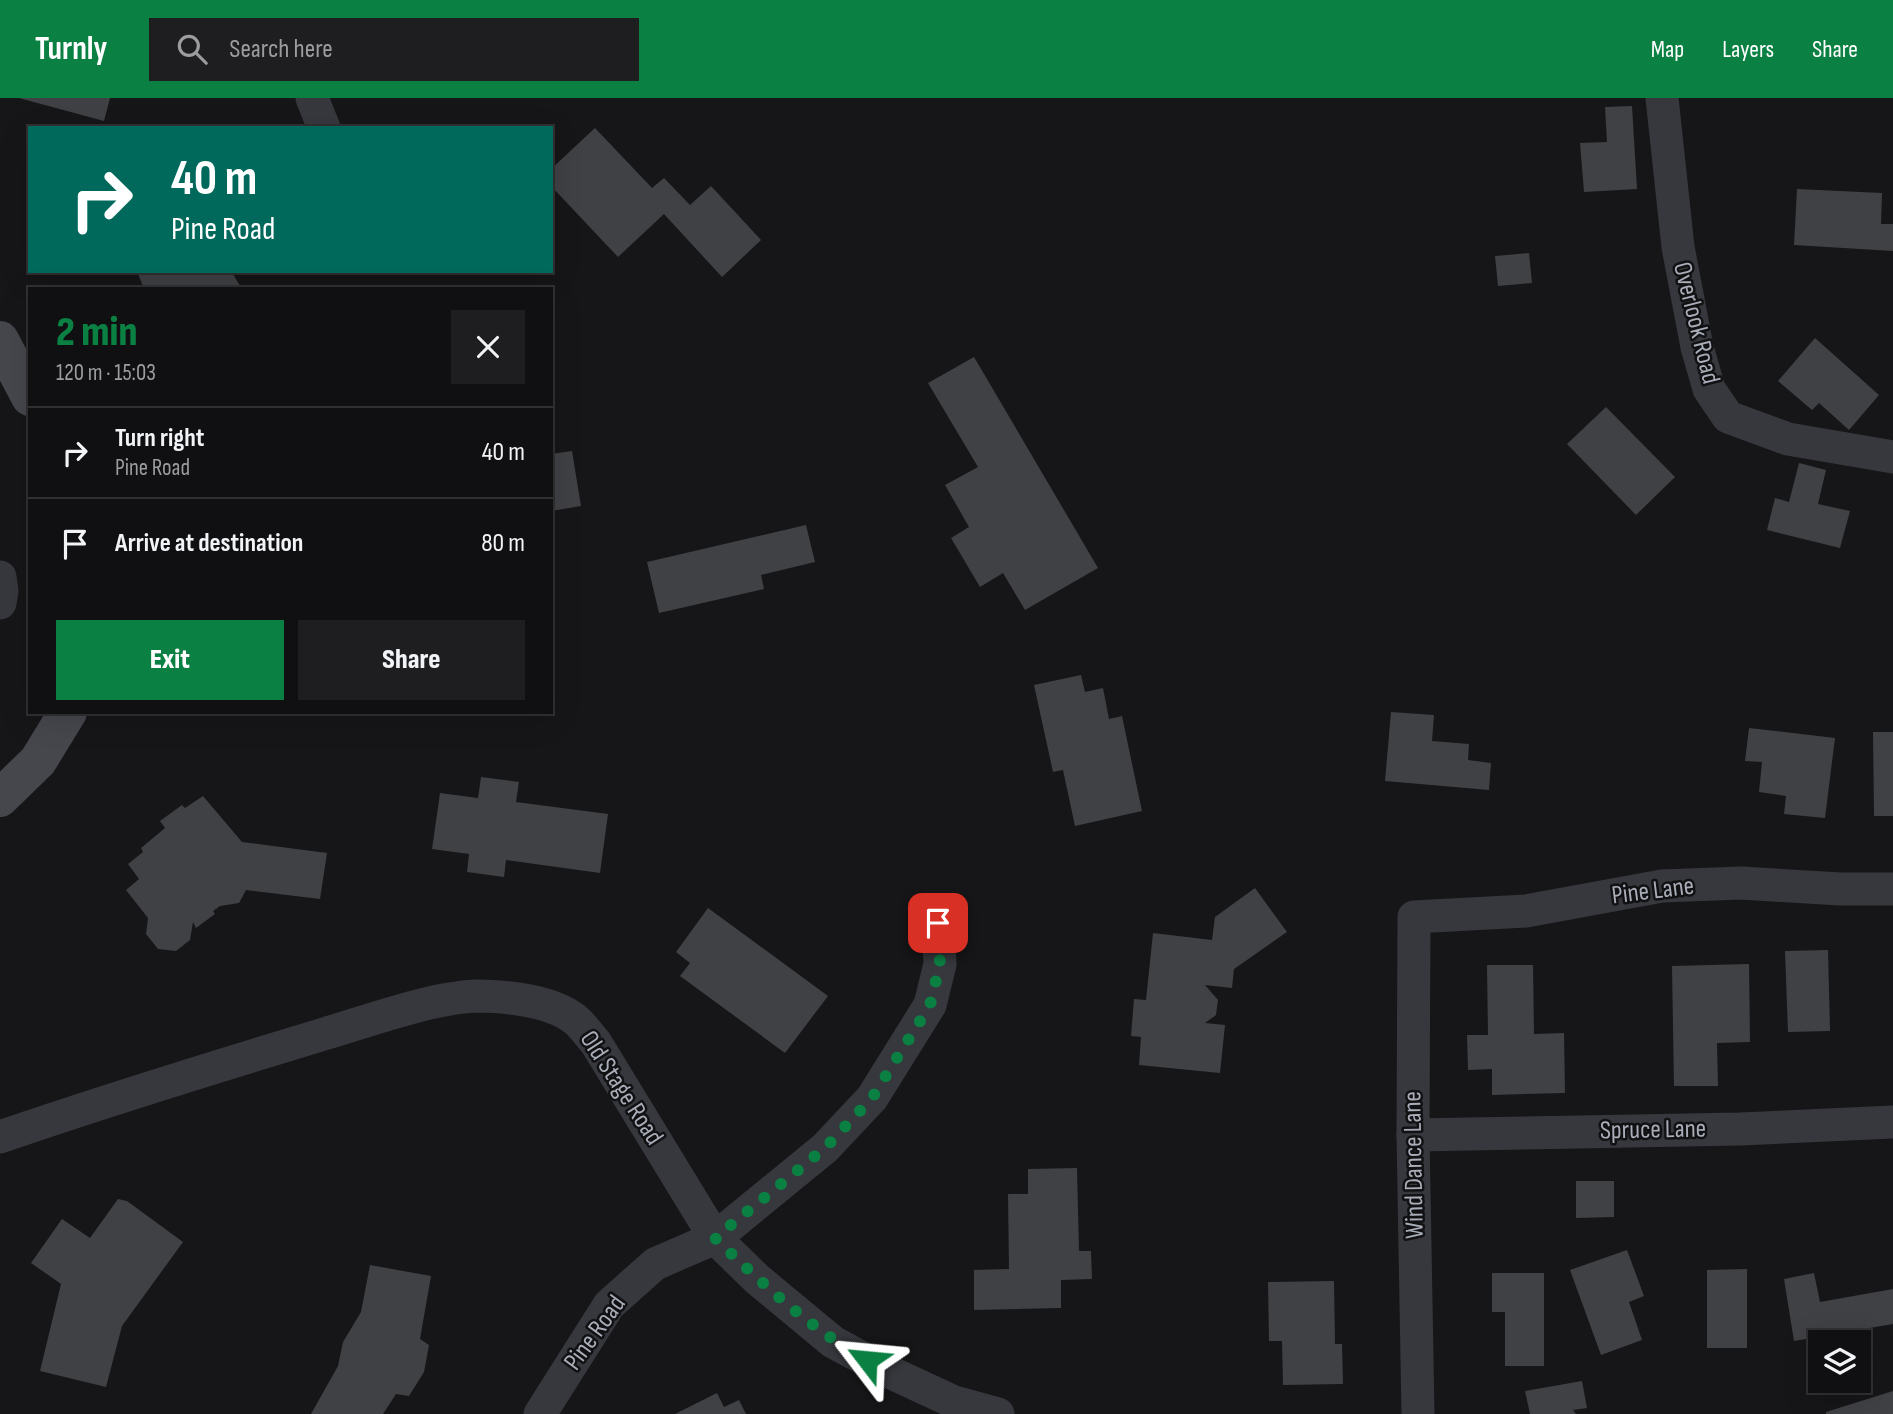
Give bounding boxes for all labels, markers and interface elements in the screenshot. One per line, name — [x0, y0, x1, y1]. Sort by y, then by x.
search box — [149, 18, 639, 81]
text: Turnly — [35, 29, 107, 69]
icon: search — [173, 30, 211, 68]
text: Search here — [229, 34, 333, 65]
text: Map — [1651, 35, 1684, 64]
text: Layers — [1722, 35, 1774, 64]
text: Share — [1812, 35, 1858, 64]
text: 40 m — [171, 150, 257, 209]
icon: right — [56, 154, 147, 245]
text: Pine Road — [171, 210, 275, 249]
street label: Overlook Road — [1666, 259, 1726, 387]
text: 2 min — [56, 307, 137, 358]
button: close — [451, 310, 525, 384]
text: 120 m · 15:03 — [56, 359, 156, 387]
text: Turn right — [115, 423, 204, 454]
icon: right — [56, 434, 94, 472]
text: 40 m — [482, 437, 525, 468]
text: Pine Road — [115, 454, 190, 482]
icon: arrive — [56, 525, 94, 563]
text: Arrive at destination — [115, 528, 303, 559]
text: 80 m — [481, 528, 525, 559]
button: Exit — [56, 620, 284, 700]
button: Share — [298, 620, 525, 700]
street label: Pine Lane — [1610, 871, 1696, 911]
pin — [908, 893, 968, 953]
icon: arrive — [919, 904, 957, 942]
street label: Old Stage Road — [573, 1025, 669, 1151]
street label: Wind Dance Lane — [1397, 1091, 1431, 1239]
street label: Spruce Lane — [1600, 1114, 1706, 1146]
street label: Pine Road — [558, 1290, 632, 1376]
position arrow — [830, 1323, 904, 1397]
map controls — [1808, 1330, 1871, 1393]
button: layers — [1808, 1330, 1871, 1393]

